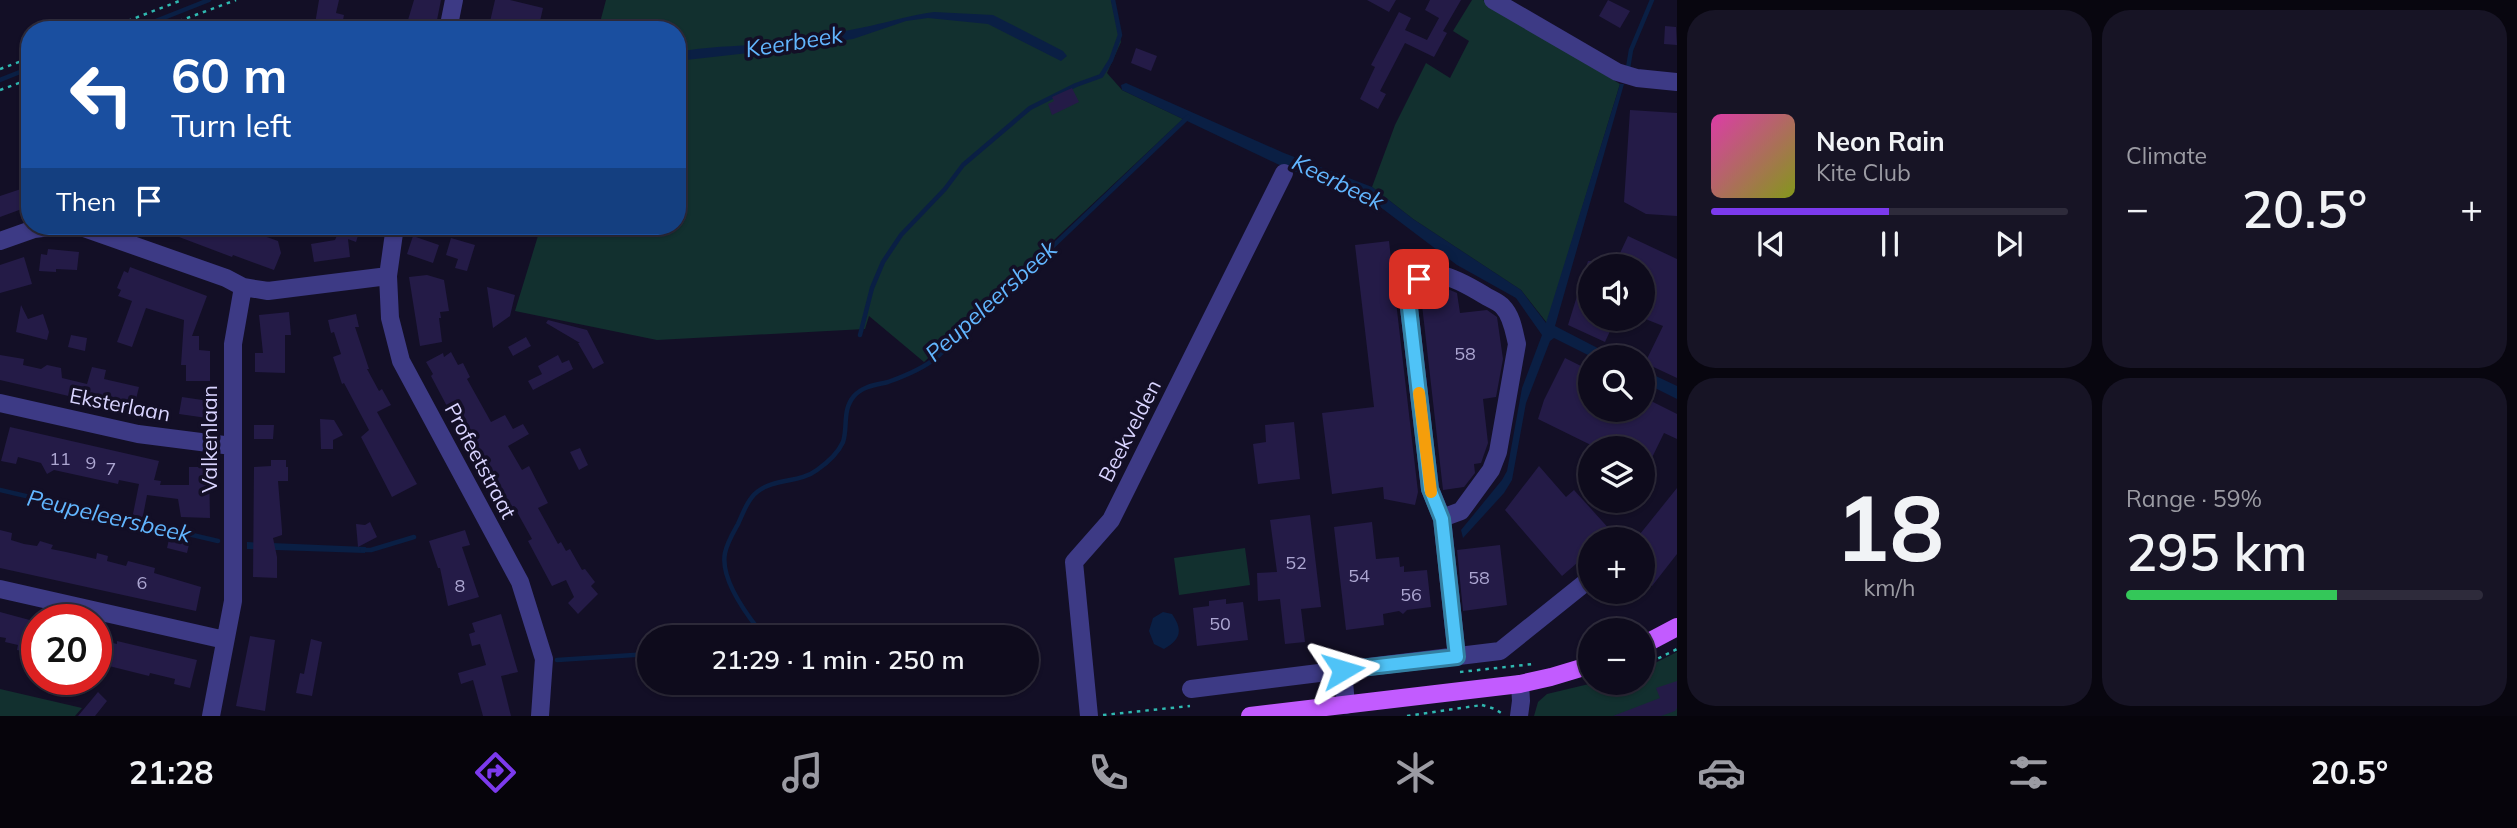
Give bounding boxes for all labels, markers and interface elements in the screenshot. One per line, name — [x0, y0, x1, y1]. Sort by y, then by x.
water label: Keerbeek — [743, 19, 846, 64]
text: 60 m — [171, 44, 287, 105]
icon: left — [56, 49, 147, 140]
text: Turn left — [171, 105, 291, 145]
text: Neon Rain — [1816, 125, 1945, 158]
text: Climate — [2126, 141, 2207, 170]
water label: Keerbeek — [1288, 147, 1390, 217]
text: Kite Club — [1816, 158, 1911, 187]
text: 20.5° — [2242, 176, 2367, 241]
icon: arrive — [130, 182, 168, 220]
text: − — [2126, 184, 2149, 232]
text: + — [2460, 184, 2483, 232]
text: Then — [56, 185, 116, 218]
icon: previous — [1752, 225, 1790, 263]
icon: pause — [1871, 225, 1909, 263]
icon: next — [1990, 225, 2028, 263]
water label: Peupeleersbeek — [919, 233, 1063, 367]
pin — [1389, 249, 1449, 309]
map controls — [1578, 254, 1655, 695]
button: sound — [1578, 254, 1655, 331]
icon: arrive — [1400, 260, 1438, 298]
house number: 58 — [1454, 342, 1476, 365]
button: search — [1578, 345, 1655, 422]
street label: Beekvelden — [1092, 375, 1166, 486]
street label: Eksterlaan — [68, 382, 173, 427]
street label: Valkenlaan — [196, 385, 222, 493]
street label: Profeetstraat — [439, 398, 522, 523]
button: layers — [1578, 436, 1655, 513]
house number: 11 — [49, 447, 71, 470]
house number: 9 — [86, 451, 96, 474]
house number: 7 — [106, 457, 116, 480]
text: 18 — [1835, 470, 1944, 584]
water label: Peupeleersbeek — [24, 483, 195, 549]
text: Range · 59% — [2126, 484, 2262, 513]
text: 295 km — [2126, 519, 2307, 584]
button: + — [1578, 527, 1655, 604]
house number: 52 — [1285, 551, 1307, 574]
house number: 54 — [1348, 564, 1370, 587]
house number: 58 — [1468, 566, 1490, 589]
house number: 6 — [137, 571, 147, 594]
text: km/h — [1863, 573, 1916, 602]
house number: 8 — [455, 574, 465, 597]
house number: 56 — [1400, 583, 1422, 606]
speed limit sign: 20 — [21, 604, 112, 695]
house number: 50 — [1209, 612, 1231, 635]
button: − — [1578, 618, 1655, 695]
position arrow — [1306, 633, 1380, 707]
text: 21:29 · 1 min · 250 m — [711, 643, 965, 676]
icon: directions — [471, 748, 520, 797]
icon: music — [778, 748, 827, 797]
icon: phone — [1084, 748, 1133, 797]
icon: climate — [1391, 748, 1440, 797]
icon: car — [1697, 748, 1746, 797]
icon: filters — [2004, 748, 2053, 797]
text: 21:28 — [129, 752, 214, 792]
text: 20.5° — [2310, 752, 2388, 792]

